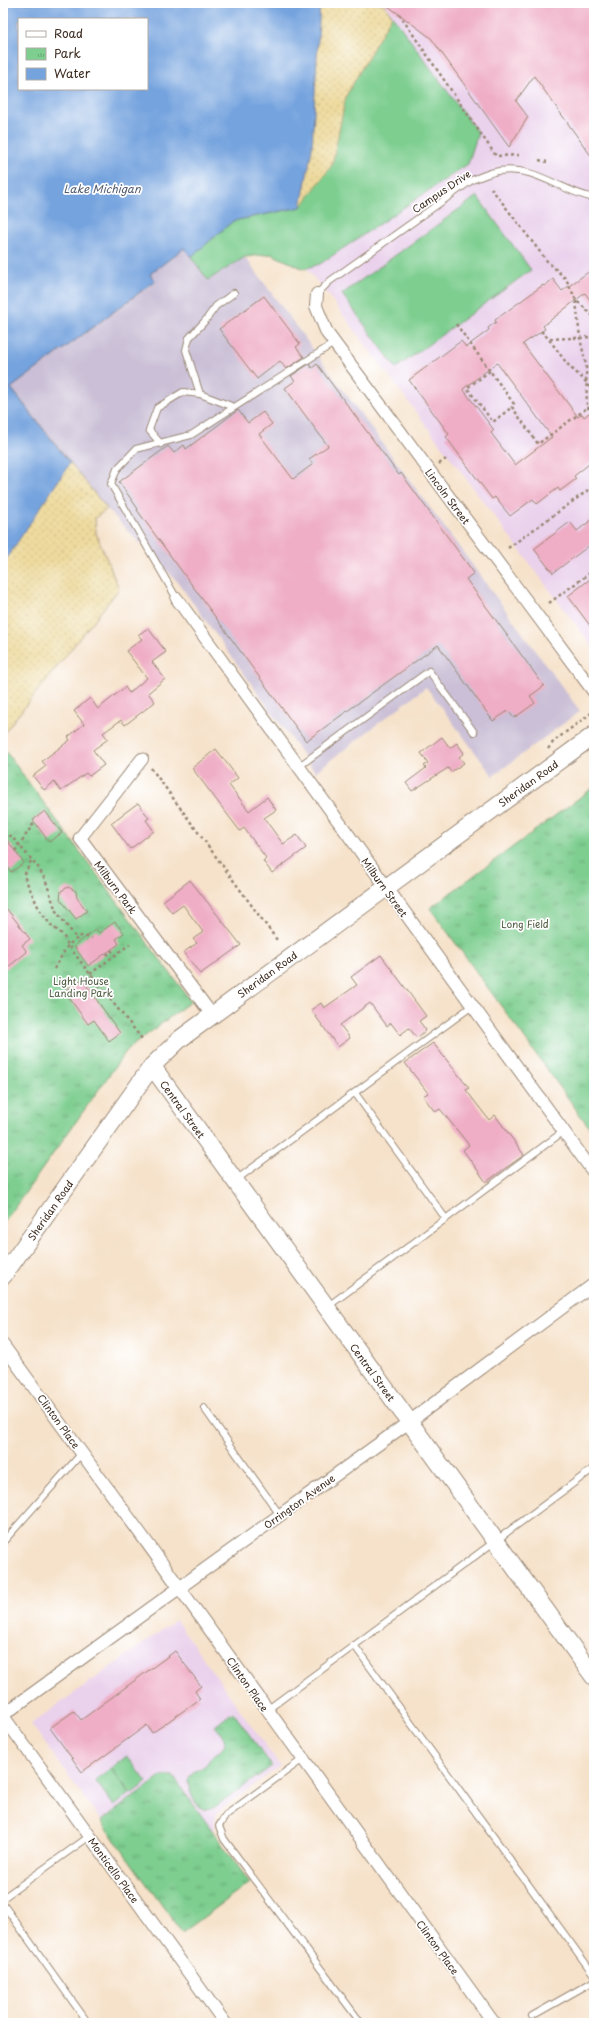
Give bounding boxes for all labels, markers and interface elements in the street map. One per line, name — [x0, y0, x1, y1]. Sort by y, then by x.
legend — [18, 18, 148, 90]
text: Road — [54, 24, 83, 42]
text: Park — [54, 44, 81, 62]
text: Water — [54, 64, 91, 82]
street label: Campus Drive — [409, 166, 473, 216]
water label: Lake Michigan — [63, 180, 141, 197]
street label: Lincoln Street — [422, 465, 474, 527]
street label: Sheridan Road — [495, 756, 561, 810]
street label: Milburn Street — [358, 854, 412, 920]
street label: Milburn Park — [91, 857, 141, 917]
park label: Long Field — [501, 916, 549, 931]
street label: Sheridan Road — [234, 947, 300, 1001]
park label: Light House Landing Park — [49, 973, 113, 1000]
street label: Central Street — [157, 1077, 209, 1141]
street label: Sheridan Road — [24, 1177, 76, 1243]
street label: Central Street — [347, 1340, 399, 1404]
street label: Clinton Place — [34, 1391, 84, 1451]
street label: Orrington Avenue — [260, 1470, 338, 1532]
street label: Clinton Place — [224, 1654, 272, 1714]
street label: Monticello Place — [85, 1834, 143, 1906]
street label: Clinton Place — [413, 1917, 463, 1977]

